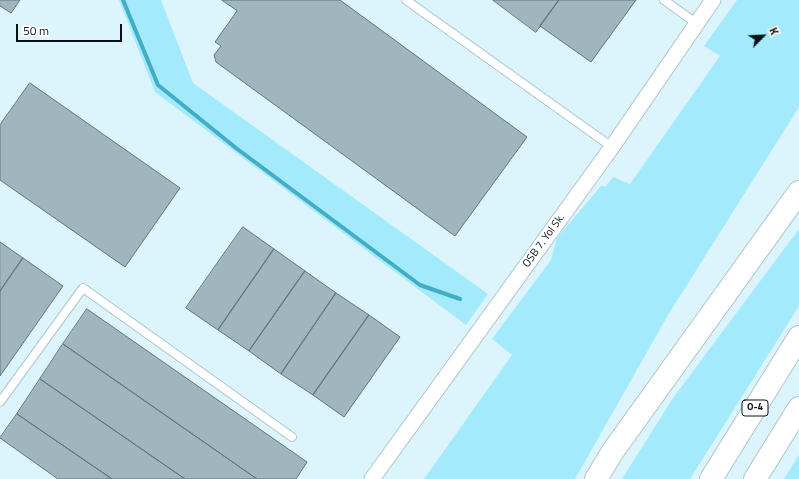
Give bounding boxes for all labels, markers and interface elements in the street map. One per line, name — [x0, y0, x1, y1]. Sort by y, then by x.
scale bar — [18, 16, 124, 42]
north arrow — [743, 16, 783, 56]
text: 50 m — [23, 21, 49, 40]
text: K — [765, 25, 783, 37]
street label: OSB 7. Yol Sk. — [520, 212, 568, 270]
road number: O-4 — [742, 400, 768, 416]

